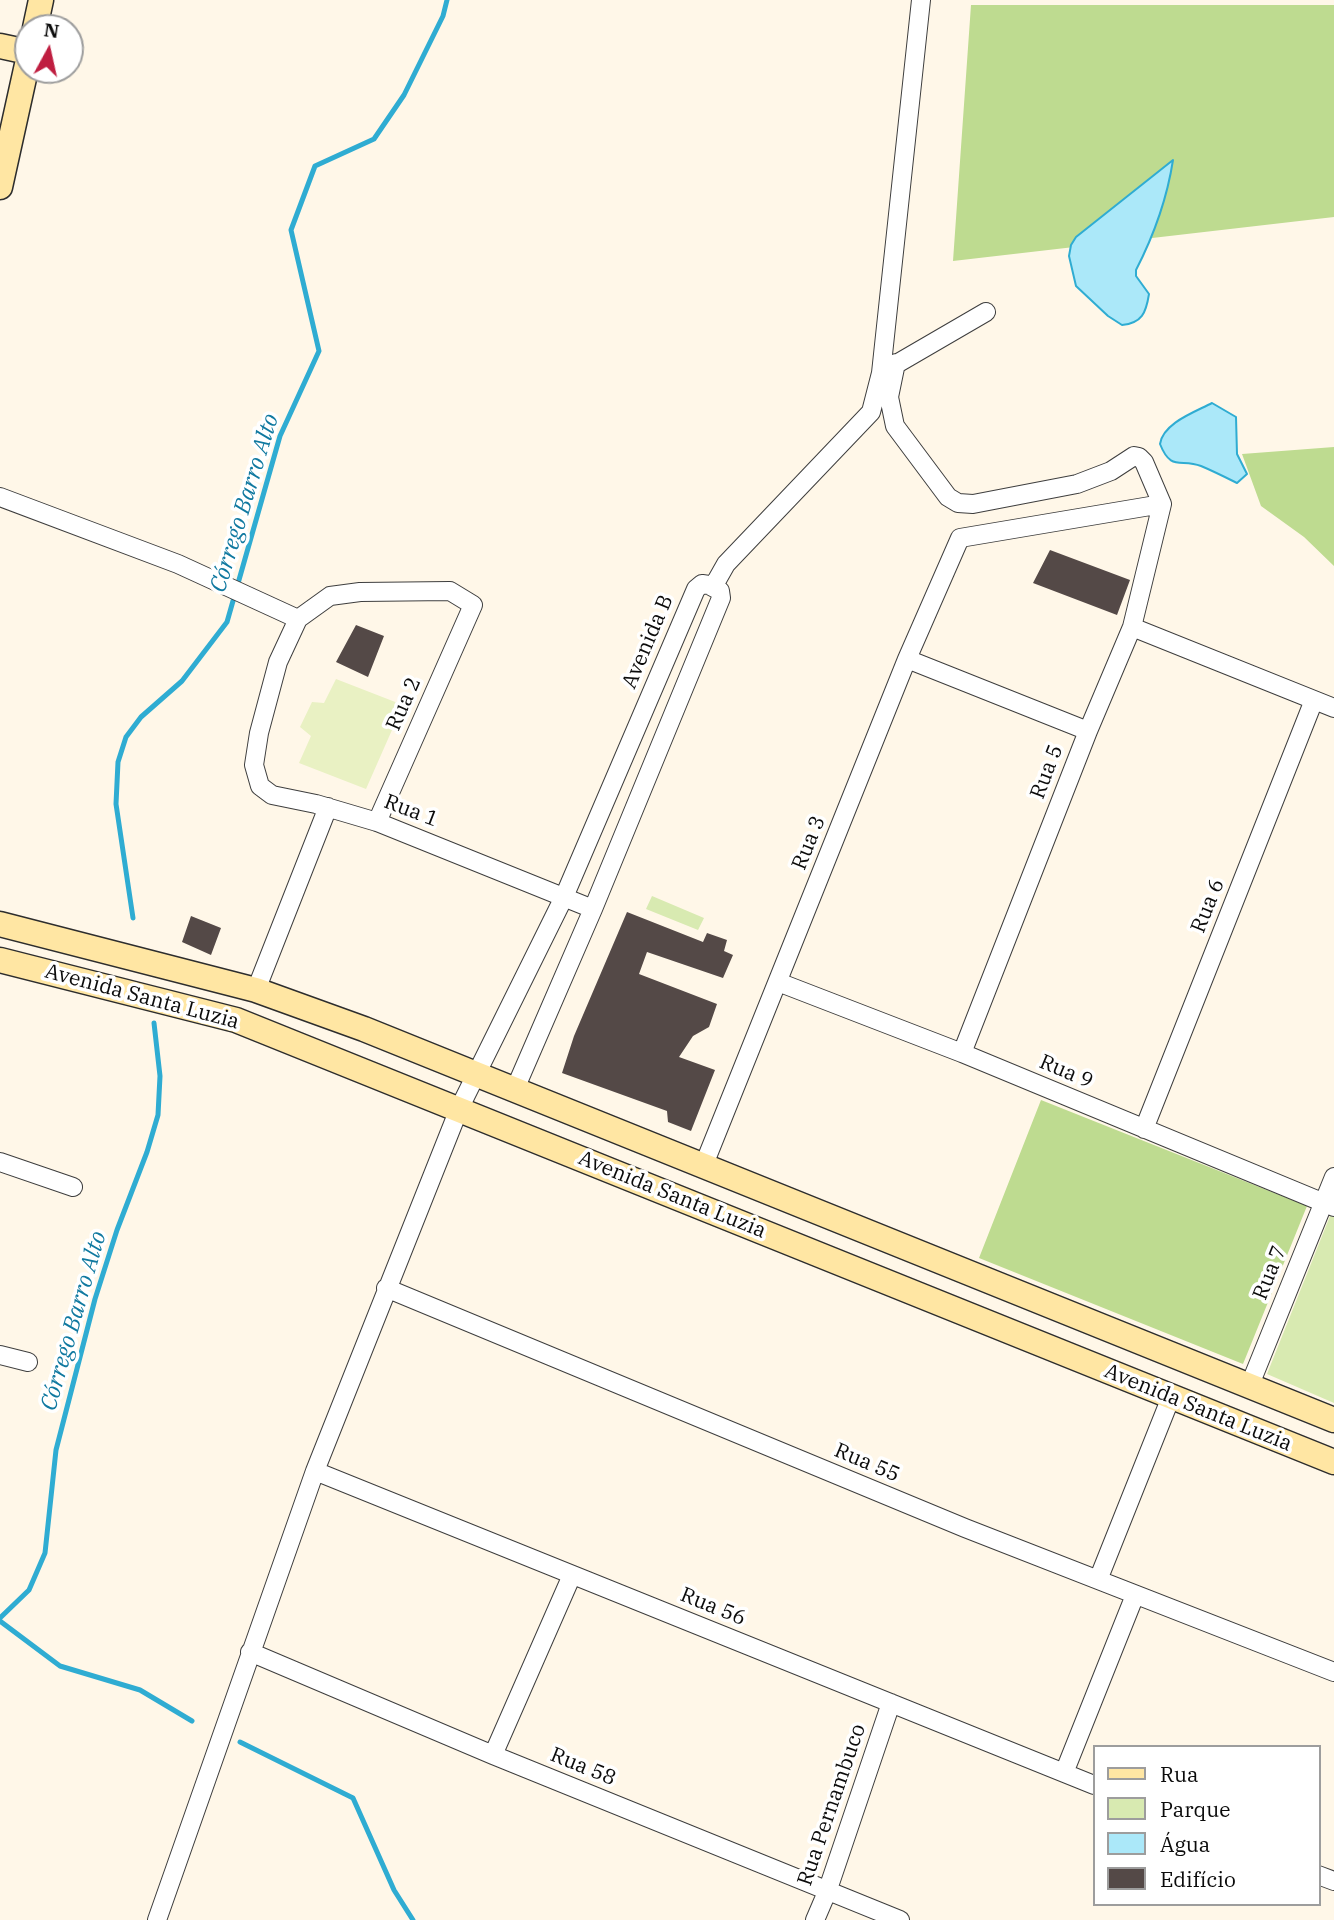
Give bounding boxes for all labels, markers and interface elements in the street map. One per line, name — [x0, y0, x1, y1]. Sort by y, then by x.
north arrow — [14, 14, 84, 84]
text: N — [43, 17, 61, 43]
water label: Córrego Barro Alto — [205, 411, 285, 595]
street label: Avenida B — [617, 591, 679, 693]
street label: Rua 2 — [381, 673, 427, 735]
street label: Rua 5 — [1025, 741, 1069, 803]
street label: Rua 1 — [380, 789, 442, 833]
street label: Rua 3 — [787, 812, 831, 874]
street label: Rua 6 — [1186, 875, 1230, 937]
street label: Avenida Santa Luzia — [42, 959, 242, 1035]
street label: Rua 9 — [1035, 1049, 1097, 1095]
street label: Avenida Santa Luzia — [574, 1146, 770, 1244]
water label: Córrego Barro Alto — [35, 1228, 113, 1414]
street label: Rua 7 — [1248, 1242, 1292, 1304]
street label: Avenida Santa Luzia — [1100, 1359, 1296, 1457]
street label: Rua 55 — [831, 1438, 903, 1488]
street label: Rua 56 — [677, 1582, 749, 1632]
street label: Rua Pernambuco — [792, 1721, 872, 1889]
street label: Rua 58 — [547, 1742, 619, 1792]
legend — [1092, 1745, 1320, 1906]
text: Rua — [1160, 1760, 1198, 1788]
text: Parque — [1160, 1795, 1230, 1823]
text: Água — [1160, 1830, 1210, 1858]
text: Edifício — [1160, 1865, 1236, 1893]

